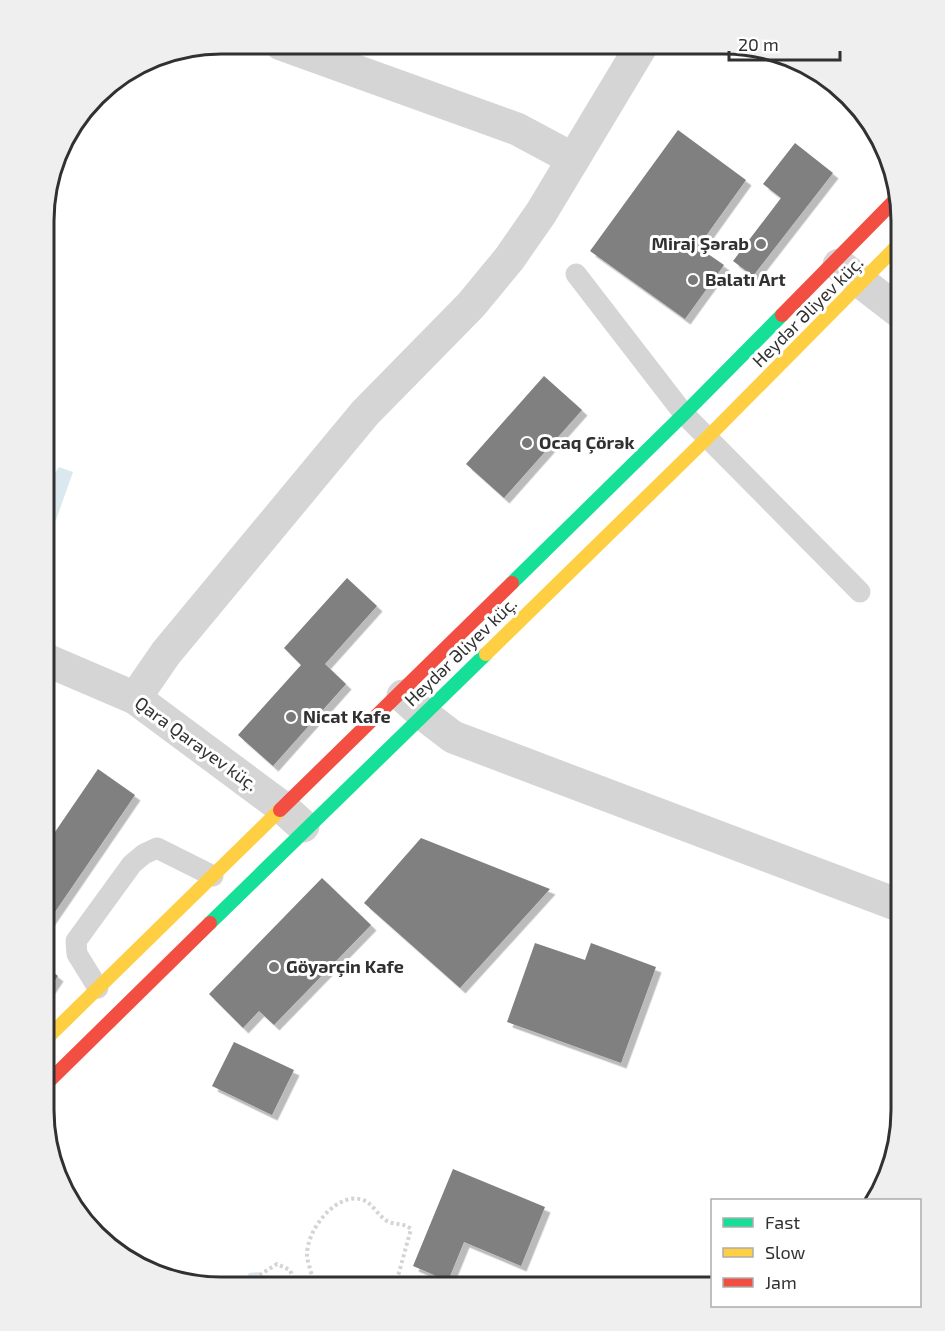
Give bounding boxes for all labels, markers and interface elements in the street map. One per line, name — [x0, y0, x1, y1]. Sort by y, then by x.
scale bar — [729, 24, 840, 62]
text: 20 m — [738, 33, 779, 55]
place label: Miraj Şərab — [652, 232, 749, 255]
marker: Miraj Şərab — [754, 237, 768, 251]
street label: Heydər Əliyev küç. — [747, 251, 868, 372]
place label: Balatı Art — [705, 268, 786, 290]
marker: Balatı Art — [686, 273, 700, 287]
place label: Ocaq Çörək — [539, 431, 635, 454]
marker: Ocaq Çörək — [520, 436, 534, 450]
street label: Heydər Əliyev küç. — [400, 592, 522, 711]
street label: Qara Qarayev küç. — [130, 691, 262, 796]
place label: Nicat Kafe — [303, 705, 391, 727]
marker: Nicat Kafe — [284, 710, 298, 724]
place label: Göyərçin Kafe — [286, 955, 404, 978]
marker: Göyərçin Kafe — [267, 960, 281, 974]
legend — [711, 1199, 921, 1307]
text: Fast — [765, 1211, 800, 1233]
text: Slow — [765, 1241, 806, 1263]
text: Jam — [765, 1271, 797, 1293]

